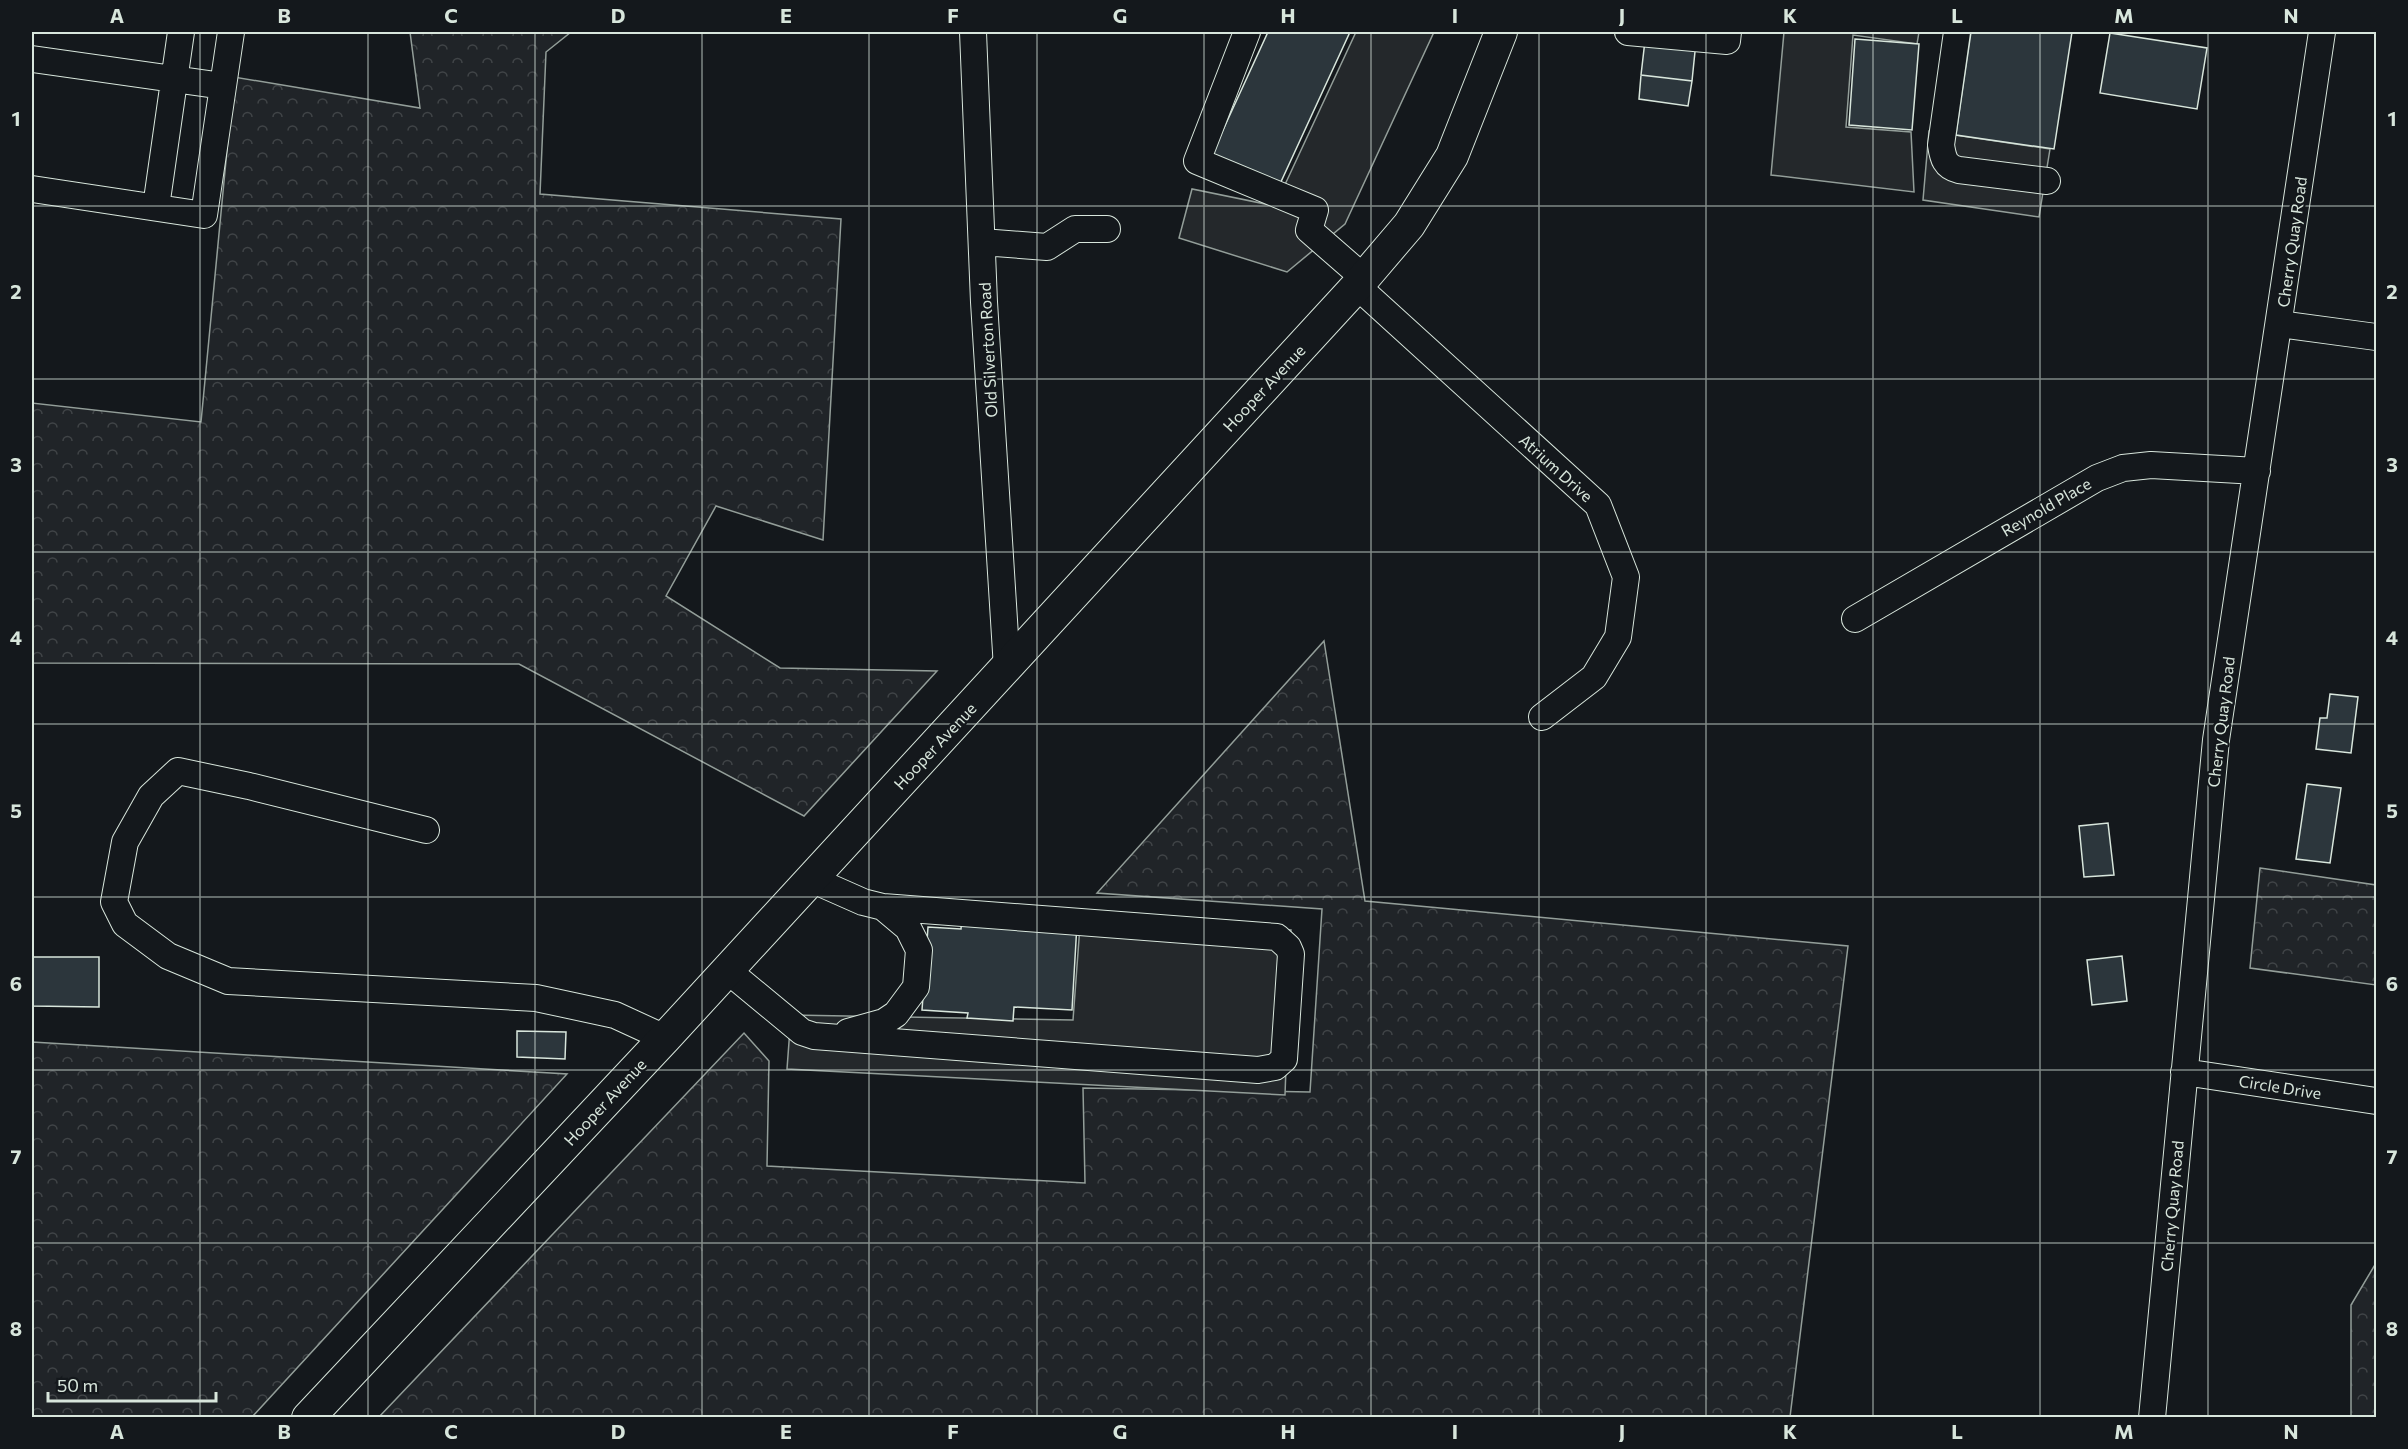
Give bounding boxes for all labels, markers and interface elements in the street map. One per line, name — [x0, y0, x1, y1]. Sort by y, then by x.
text: A — [110, 3, 124, 27]
text: B — [277, 3, 291, 27]
text: C — [444, 3, 458, 27]
text: D — [611, 3, 625, 27]
text: E — [780, 3, 792, 27]
text: F — [947, 3, 959, 27]
text: G — [1113, 3, 1127, 27]
text: H — [1281, 3, 1296, 27]
text: I — [1452, 3, 1458, 27]
text: J — [1619, 3, 1625, 27]
text: K — [1783, 3, 1797, 27]
text: L — [1951, 3, 1963, 27]
text: M — [2114, 3, 2134, 27]
text: N — [2284, 3, 2299, 27]
text: 1 — [11, 106, 21, 130]
text: 1 — [2387, 106, 2397, 130]
street label: Cherry Quay Road — [2273, 175, 2310, 308]
text: 2 — [10, 279, 22, 303]
text: 2 — [2386, 279, 2398, 303]
street label: Old Silverton Road — [974, 282, 1001, 418]
street label: Hooper Avenue — [1219, 340, 1309, 435]
street label: Atrium Drive — [1516, 430, 1597, 505]
text: 3 — [10, 452, 22, 476]
text: 3 — [2386, 452, 2398, 476]
street label: Reynold Place — [1997, 473, 2094, 540]
text: 4 — [10, 625, 22, 649]
text: 4 — [2386, 625, 2398, 649]
street label: Cherry Quay Road — [2203, 655, 2238, 788]
street label: Hooper Avenue — [890, 698, 980, 793]
text: 5 — [10, 798, 22, 822]
text: 5 — [2386, 798, 2398, 822]
text: 6 — [10, 971, 22, 995]
text: 6 — [2386, 971, 2398, 995]
street label: Hooper Avenue — [560, 1054, 650, 1149]
street label: Circle Drive — [2237, 1071, 2323, 1102]
street label: Cherry Quay Road — [2156, 1140, 2187, 1272]
text: 7 — [11, 1144, 22, 1168]
text: 7 — [2387, 1144, 2398, 1168]
text: 8 — [10, 1316, 22, 1340]
text: 8 — [2386, 1316, 2398, 1340]
scale bar — [48, 1365, 216, 1403]
text: 50 m — [57, 1374, 98, 1396]
text: A — [110, 1419, 124, 1443]
text: B — [277, 1419, 291, 1443]
text: C — [444, 1419, 458, 1443]
text: D — [611, 1419, 625, 1443]
text: E — [780, 1419, 792, 1443]
text: F — [947, 1419, 959, 1443]
text: G — [1113, 1419, 1127, 1443]
text: H — [1281, 1419, 1296, 1443]
text: I — [1452, 1419, 1458, 1443]
text: J — [1619, 1419, 1625, 1443]
text: K — [1783, 1419, 1797, 1443]
text: L — [1951, 1419, 1963, 1443]
text: M — [2114, 1419, 2134, 1443]
text: N — [2284, 1419, 2299, 1443]

